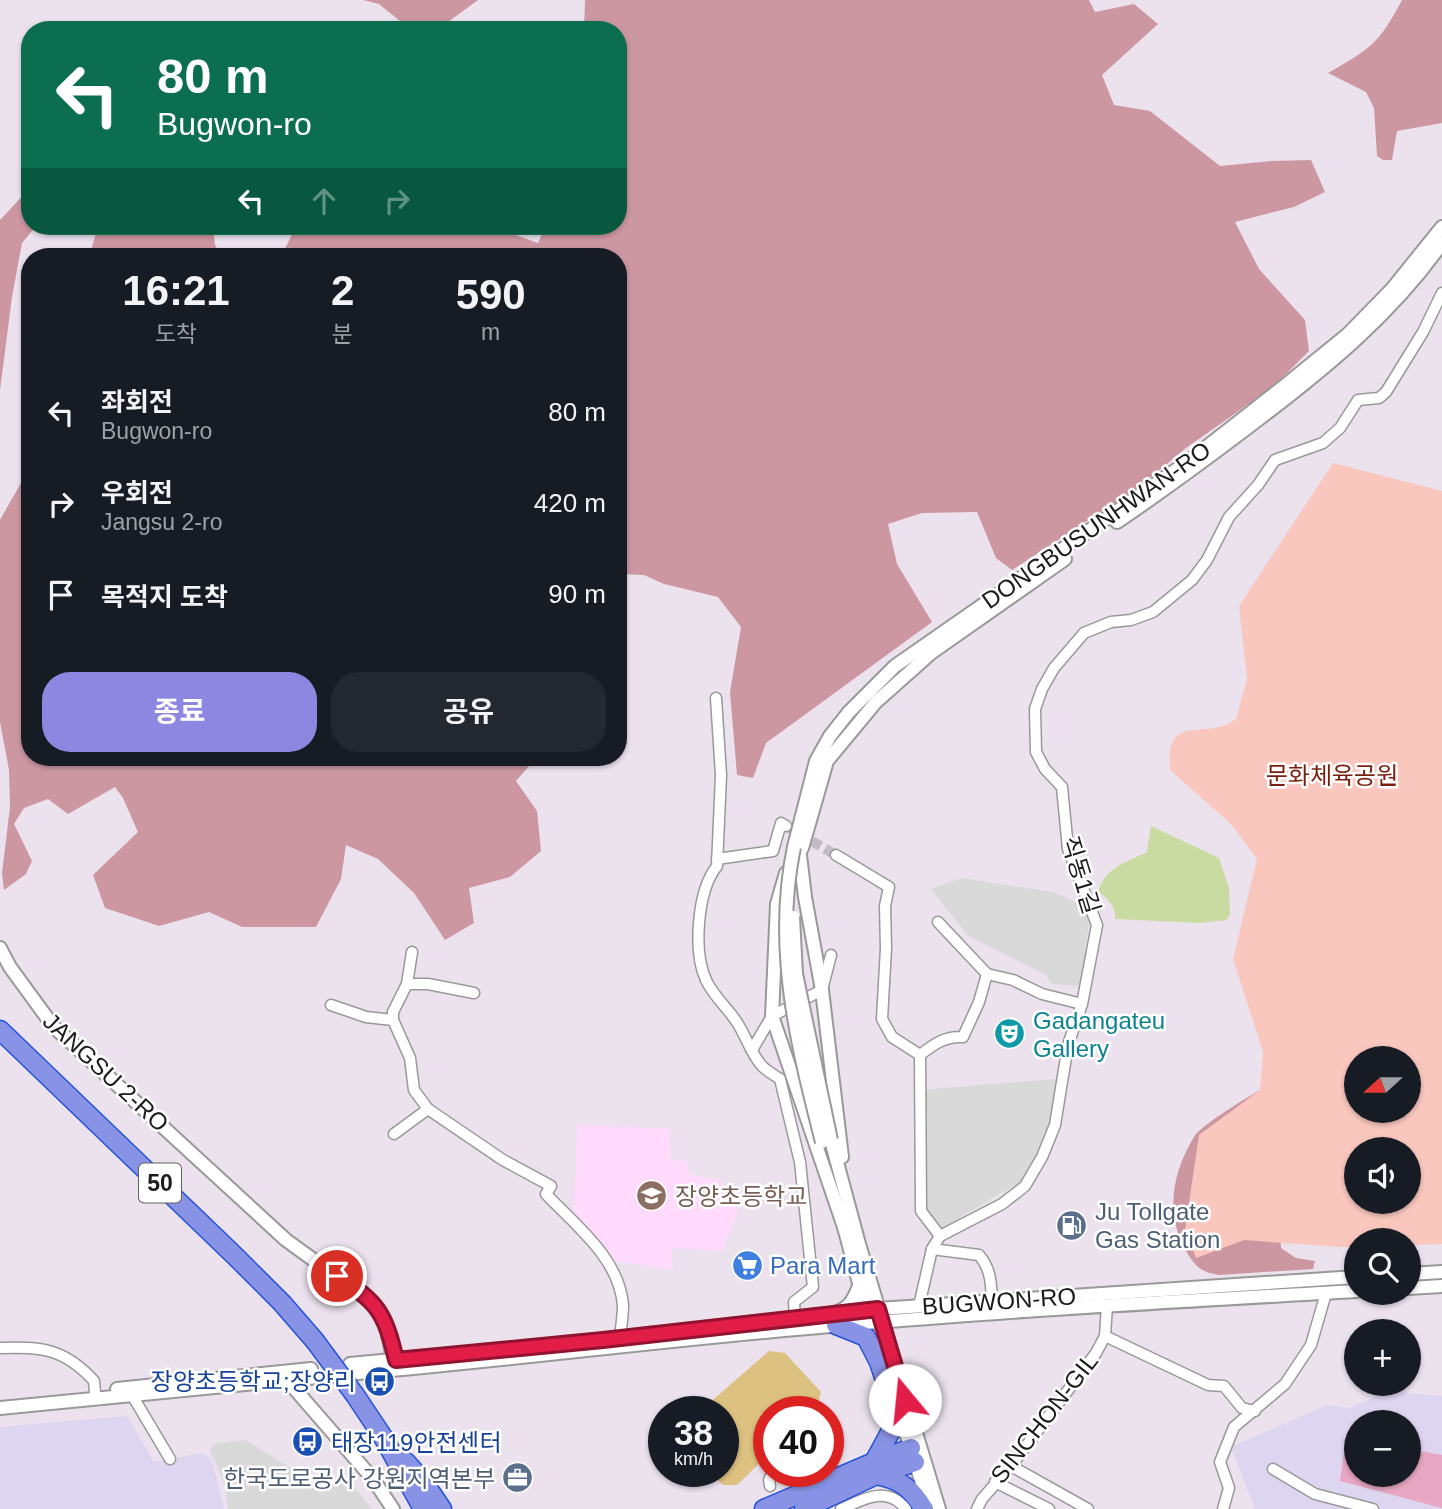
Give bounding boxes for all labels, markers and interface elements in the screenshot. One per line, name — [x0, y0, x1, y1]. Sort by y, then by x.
icon: left — [42, 49, 133, 140]
text: 80 m — [157, 49, 269, 103]
text: Bugwon-ro — [157, 106, 312, 142]
icon: left — [232, 182, 270, 220]
icon: ahead — [305, 182, 343, 220]
icon: right — [378, 182, 416, 220]
text: 16:21 — [122, 267, 230, 314]
text: 2 — [331, 267, 354, 314]
text: 590 — [456, 271, 526, 318]
text: m — [481, 319, 500, 345]
text: 도착 — [155, 321, 197, 347]
text: 분 — [332, 321, 353, 347]
text: 좌회전 — [101, 387, 173, 417]
icon: left — [42, 394, 80, 432]
text: 80 m — [548, 397, 606, 427]
text: Bugwon-ro — [101, 418, 212, 444]
street label: DONGBUSUNHWAN-RO — [977, 436, 1215, 614]
text: 우회전 — [101, 478, 173, 508]
icon: right — [42, 485, 80, 523]
text: 420 m — [534, 488, 606, 518]
text: Jangsu 2-ro — [101, 509, 222, 535]
icon: arrive — [42, 576, 80, 614]
text: 90 m — [548, 579, 606, 609]
text: 목적지 도착 — [101, 582, 228, 612]
button: 종료 — [42, 672, 317, 752]
button: 공유 — [331, 672, 606, 752]
park label: 문화체육공원 — [1266, 762, 1398, 789]
street label: 직동1길 — [1056, 833, 1106, 917]
street label: JANGSU 2-RO — [38, 1007, 174, 1137]
place label: Gadangateu Gallery — [1033, 1007, 1165, 1062]
theatre icon: Gadangateu Gallery — [993, 1017, 1027, 1051]
north arrow — [1344, 1046, 1421, 1124]
map controls — [1344, 1046, 1421, 1487]
button: sound — [1344, 1137, 1421, 1214]
road number: 50 — [139, 1164, 181, 1202]
school or university icon: 장양초등학교 — [635, 1179, 669, 1213]
place label: 장양초등학교 — [675, 1183, 807, 1210]
place label: Ju Tollgate Gas Station — [1095, 1198, 1220, 1253]
fuel station icon: Ju Tollgate Gas Station — [1055, 1208, 1089, 1242]
button: search — [1344, 1228, 1421, 1305]
pin — [307, 1246, 367, 1306]
supermarket icon: Para Mart — [730, 1248, 764, 1282]
place label: Para Mart — [770, 1252, 876, 1279]
icon: arrive — [318, 1257, 356, 1295]
street label: BUGWON-RO — [921, 1282, 1077, 1320]
button: + — [1344, 1319, 1421, 1396]
street label: SINCHON-GIL — [985, 1348, 1103, 1488]
position arrow — [868, 1363, 942, 1437]
bus stop icon: 장양초등학교;장양리 — [362, 1364, 396, 1398]
place label: 장양초등학교;장양리 — [151, 1368, 356, 1395]
speed limit sign: 40 — [753, 1396, 844, 1487]
button: − — [1344, 1410, 1421, 1487]
text: 38 — [674, 1413, 713, 1452]
bus stop icon: 태장119안전센터 — [291, 1425, 325, 1459]
place label: 태장119안전센터 — [331, 1429, 502, 1456]
text: km/h — [674, 1449, 713, 1469]
office icon: 한국도로공사 강원지역본부 — [501, 1461, 535, 1495]
place label: 한국도로공사 강원지역본부 — [223, 1465, 495, 1492]

